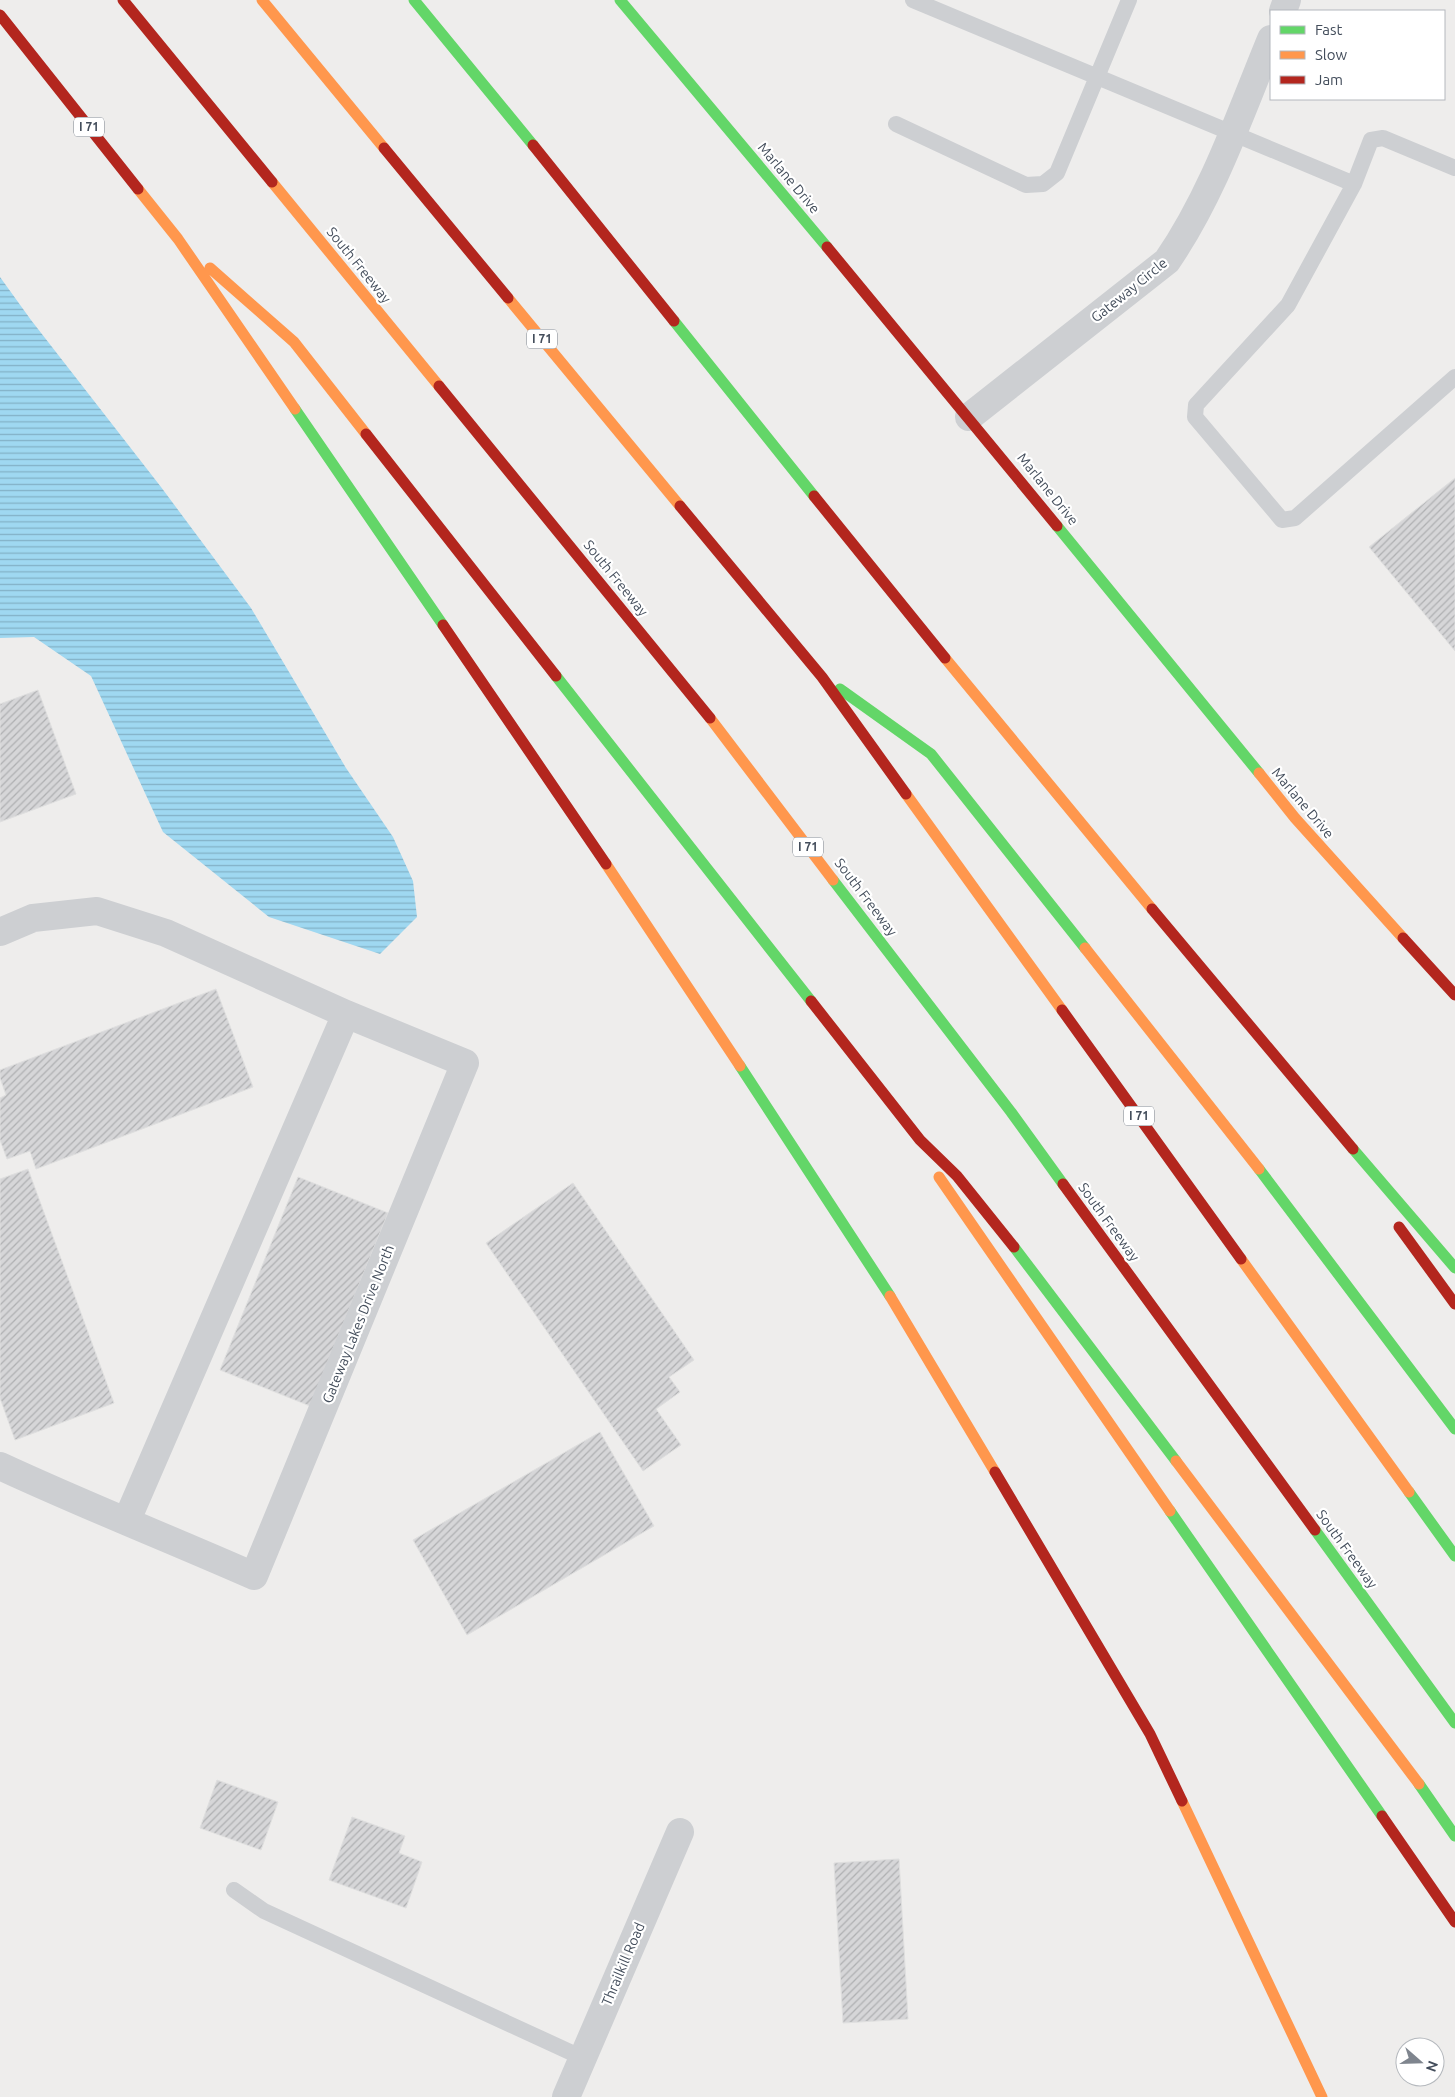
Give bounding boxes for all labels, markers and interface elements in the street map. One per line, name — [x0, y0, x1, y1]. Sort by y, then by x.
legend — [1270, 10, 1445, 100]
text: Fast — [1315, 21, 1343, 38]
text: Slow — [1315, 46, 1348, 63]
text: Jam — [1315, 71, 1343, 88]
road number: I 71 — [74, 118, 104, 136]
street label: Marlane Drive — [755, 139, 823, 217]
street label: South Freeway — [324, 224, 395, 306]
street label: Gateway Circle — [1088, 255, 1170, 325]
road number: I 71 — [527, 329, 557, 348]
street label: Marlane Drive — [1014, 450, 1082, 528]
street label: South Freeway — [581, 537, 652, 619]
street label: Marlane Drive — [1269, 764, 1337, 842]
road number: I 71 — [793, 838, 823, 856]
street label: South Freeway — [832, 855, 900, 939]
road number: I 71 — [1124, 1106, 1154, 1126]
street label: South Freeway — [1075, 1180, 1143, 1264]
street label: Gateway Lakes Drive North — [319, 1243, 397, 1405]
street label: South Freeway — [1313, 1507, 1381, 1591]
street label: Thrailkill Road — [598, 1920, 648, 2008]
north arrow — [1395, 2037, 1445, 2087]
text: N — [1423, 2059, 1442, 2074]

